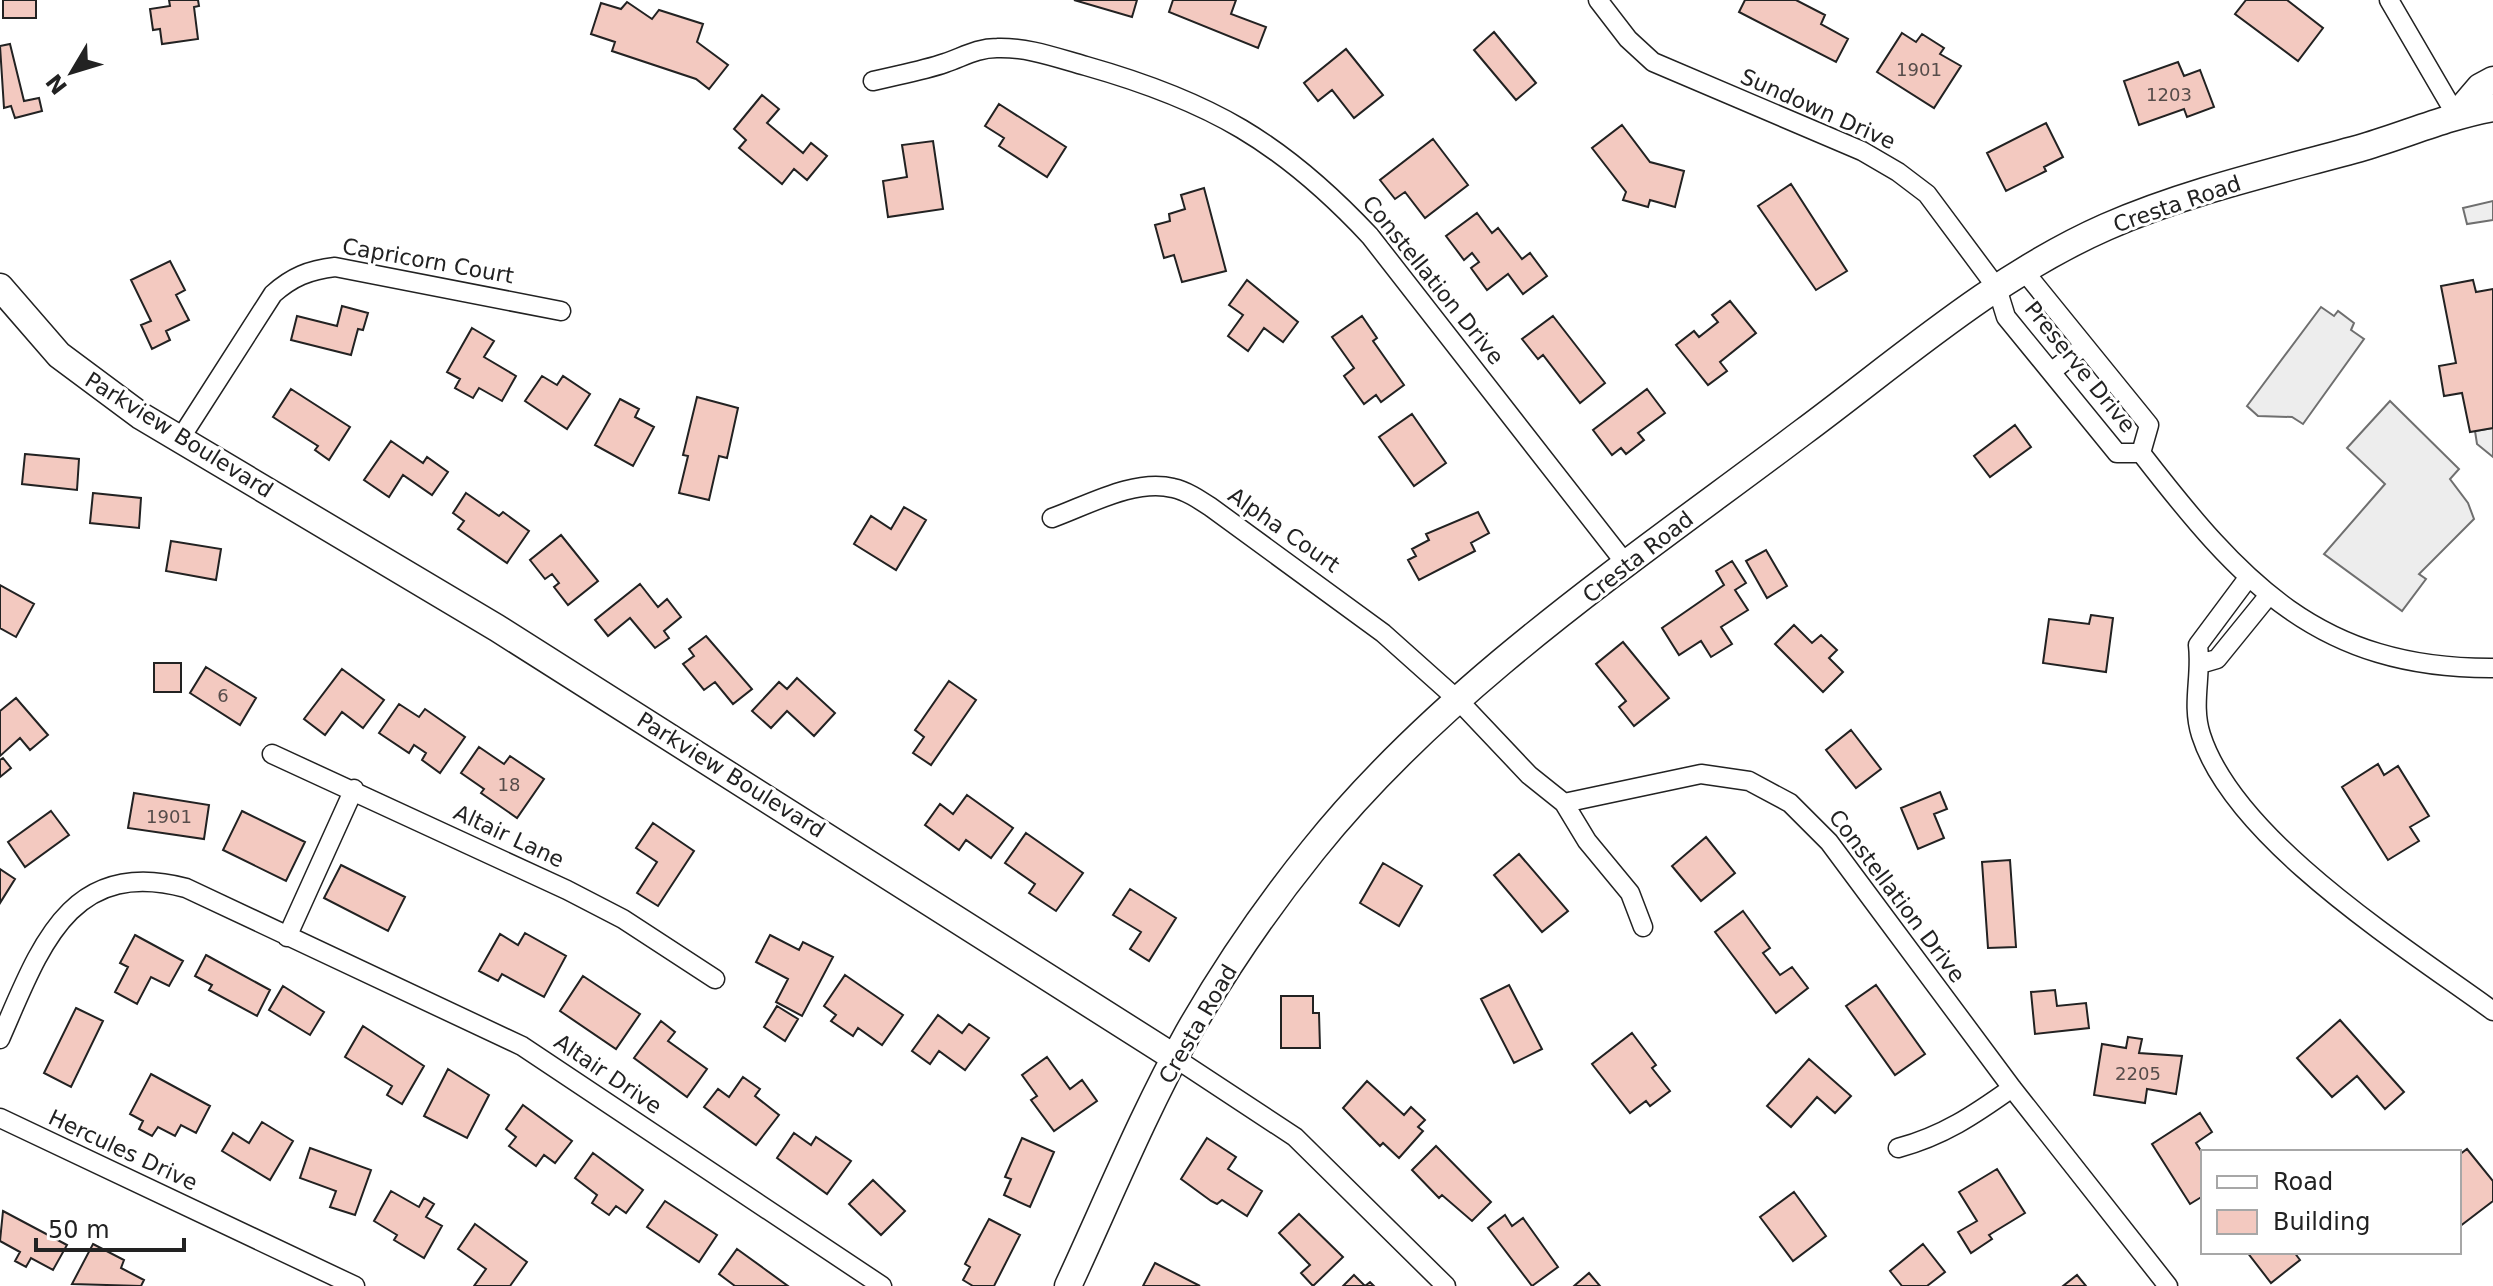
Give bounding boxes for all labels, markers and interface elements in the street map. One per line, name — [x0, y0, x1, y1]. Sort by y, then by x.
north arrow — [32, 32, 112, 112]
house number: 1901 — [1896, 59, 1942, 80]
street label: Sundown Drive — [1737, 64, 1899, 154]
text: N — [41, 69, 72, 99]
house number: 1203 — [2146, 84, 2192, 105]
street label: Cresta Road — [2110, 170, 2244, 238]
street label: Constellation Drive — [1357, 191, 1509, 369]
street label: Capricorn Court — [340, 234, 516, 288]
street label: Preserve Drive — [2020, 296, 2140, 438]
street label: Parkview Boulevard — [81, 367, 277, 503]
street label: Alpha Court — [1224, 482, 1345, 578]
street label: Cresta Road — [1578, 506, 1698, 608]
house number: 6 — [217, 685, 229, 706]
street label: Parkview Boulevard — [633, 707, 829, 843]
house number: 18 — [498, 774, 520, 795]
street label: Altair Lane — [450, 800, 568, 872]
street label: Constellation Drive — [1824, 805, 1970, 987]
house number: 1901 — [146, 806, 192, 827]
street label: Cresta Road — [1154, 960, 1242, 1088]
street label: Altair Drive — [550, 1029, 666, 1119]
house number: 2205 — [2115, 1063, 2161, 1084]
street label: Hercules Drive — [45, 1105, 201, 1195]
legend — [2201, 1150, 2461, 1254]
text: Road — [2273, 1168, 2333, 1196]
scale bar — [36, 1202, 184, 1252]
text: Building — [2273, 1208, 2370, 1236]
text: 50 m — [48, 1216, 110, 1244]

